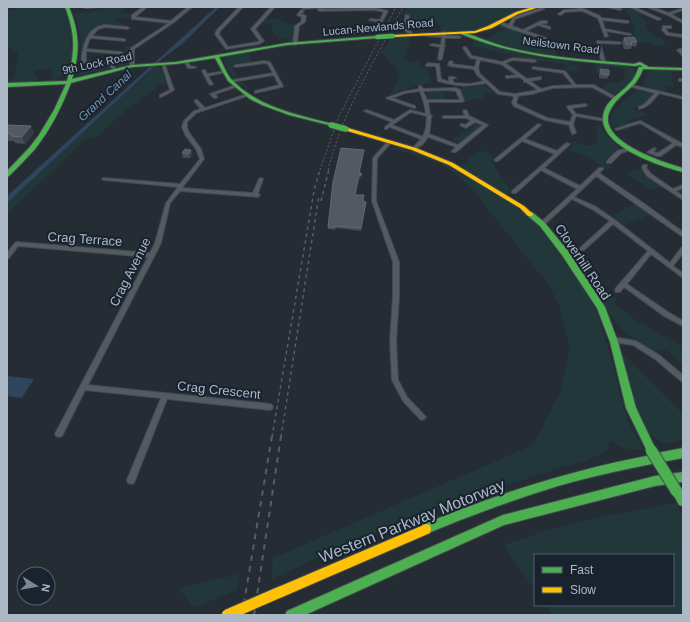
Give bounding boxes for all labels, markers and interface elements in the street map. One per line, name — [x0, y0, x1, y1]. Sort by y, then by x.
street label: Lucan-Newlands Road — [322, 16, 434, 38]
street label: Neilstown Road — [522, 34, 600, 56]
street label: 9th Lock Road — [61, 50, 133, 76]
water label: Grand Canal — [75, 67, 135, 124]
street label: Cloverhill Road — [552, 221, 614, 303]
street label: Crag Terrace — [47, 229, 123, 249]
street label: Crag Avenue — [106, 235, 154, 309]
street label: Crag Crescent — [177, 378, 262, 402]
street label: Western Parkway Motorway — [317, 476, 507, 566]
legend — [534, 554, 674, 606]
text: Fast — [570, 563, 594, 577]
north arrow — [16, 566, 56, 606]
text: N — [39, 583, 52, 593]
text: Slow — [570, 583, 596, 597]

